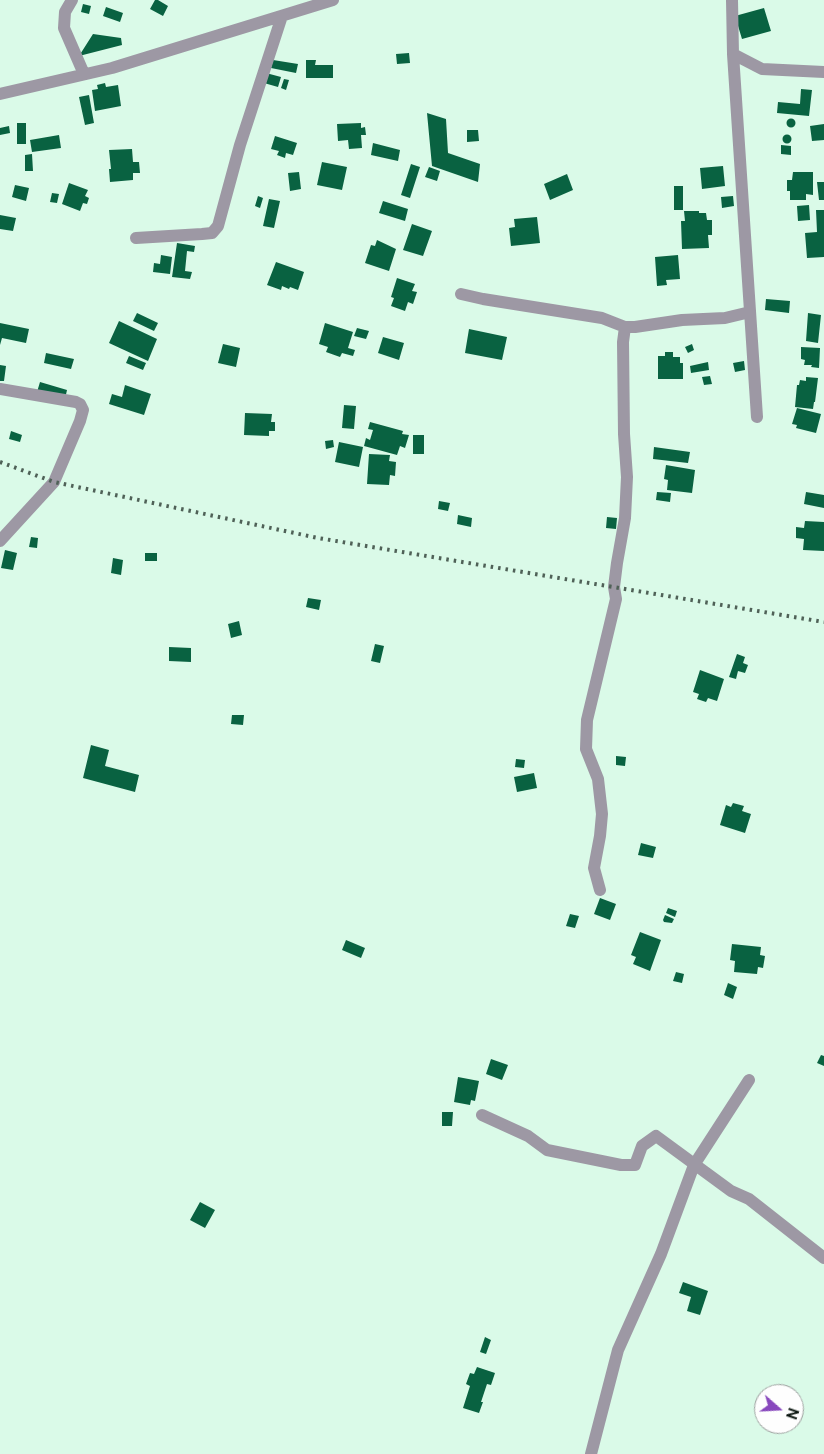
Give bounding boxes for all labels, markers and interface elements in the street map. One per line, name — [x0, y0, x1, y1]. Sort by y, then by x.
north arrow — [754, 1384, 804, 1434]
text: N — [783, 1406, 802, 1421]

